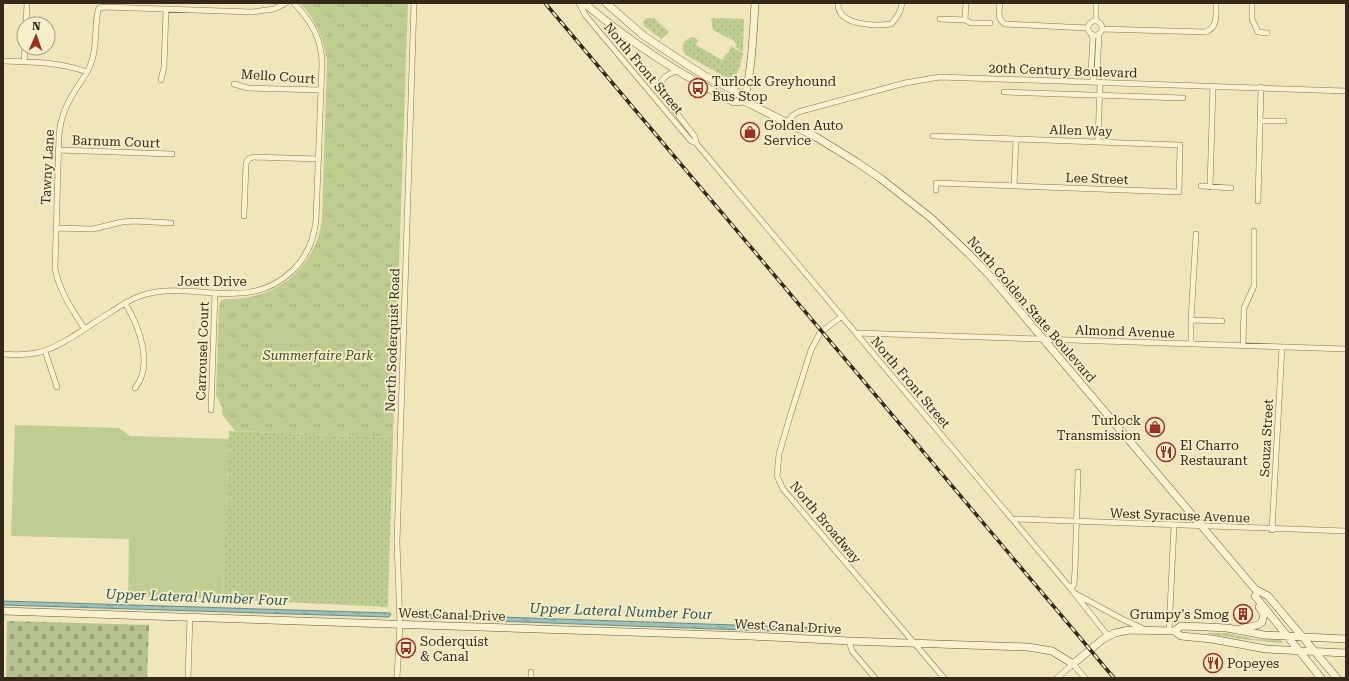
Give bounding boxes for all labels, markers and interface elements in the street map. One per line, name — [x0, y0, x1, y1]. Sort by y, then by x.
north arrow — [16, 16, 56, 56]
street label: North Front Street — [601, 19, 686, 117]
text: N — [32, 20, 41, 33]
street label: 20th Century Boulevard — [988, 60, 1139, 81]
street label: Mello Court — [240, 66, 316, 87]
place label: Turlock Greyhound Bus Stop — [712, 74, 837, 104]
bus stop icon: Turlock Greyhound Bus Stop — [687, 77, 709, 99]
place label: Golden Auto Service — [764, 118, 843, 148]
shop icon: Golden Auto Service — [739, 121, 761, 143]
street label: Allen Way — [1049, 122, 1113, 139]
street label: Tawny Lane — [38, 129, 57, 205]
street label: Barnum Court — [72, 132, 161, 151]
street label: Lee Street — [1065, 170, 1129, 187]
street label: North Golden State Boulevard — [964, 233, 1100, 386]
street label: North Soderquist Road — [382, 267, 403, 412]
street label: Joett Drive — [177, 274, 247, 289]
street label: Carrousel Court — [193, 301, 212, 401]
street label: Almond Avenue — [1075, 322, 1175, 341]
street label: North Front Street — [868, 333, 953, 431]
park label: Summerfaire Park — [262, 348, 374, 363]
street label: Souza Street — [1257, 398, 1276, 477]
place label: Turlock Transmission — [1057, 413, 1142, 443]
shop icon: Turlock Transmission — [1144, 416, 1166, 438]
place label: El Charro Restaurant — [1180, 438, 1248, 468]
restaurant icon: El Charro Restaurant — [1155, 441, 1177, 463]
street label: North Broadway — [787, 478, 864, 567]
street label: West Syracuse Avenue — [1110, 506, 1250, 525]
water label: Upper Lateral Number Four — [105, 586, 289, 608]
water label: Upper Lateral Number Four — [529, 600, 713, 622]
building icon: Grumpy's Smog — [1232, 603, 1254, 625]
street label: West Canal Drive — [398, 605, 506, 624]
place label: Grumpy's Smog — [1130, 607, 1230, 622]
street label: West Canal Drive — [734, 616, 842, 637]
place label: Soderquist & Canal — [420, 634, 489, 664]
bus stop icon: Soderquist & Canal — [395, 637, 417, 659]
restaurant icon: Popeyes — [1202, 652, 1224, 674]
place label: Popeyes — [1227, 656, 1279, 671]

